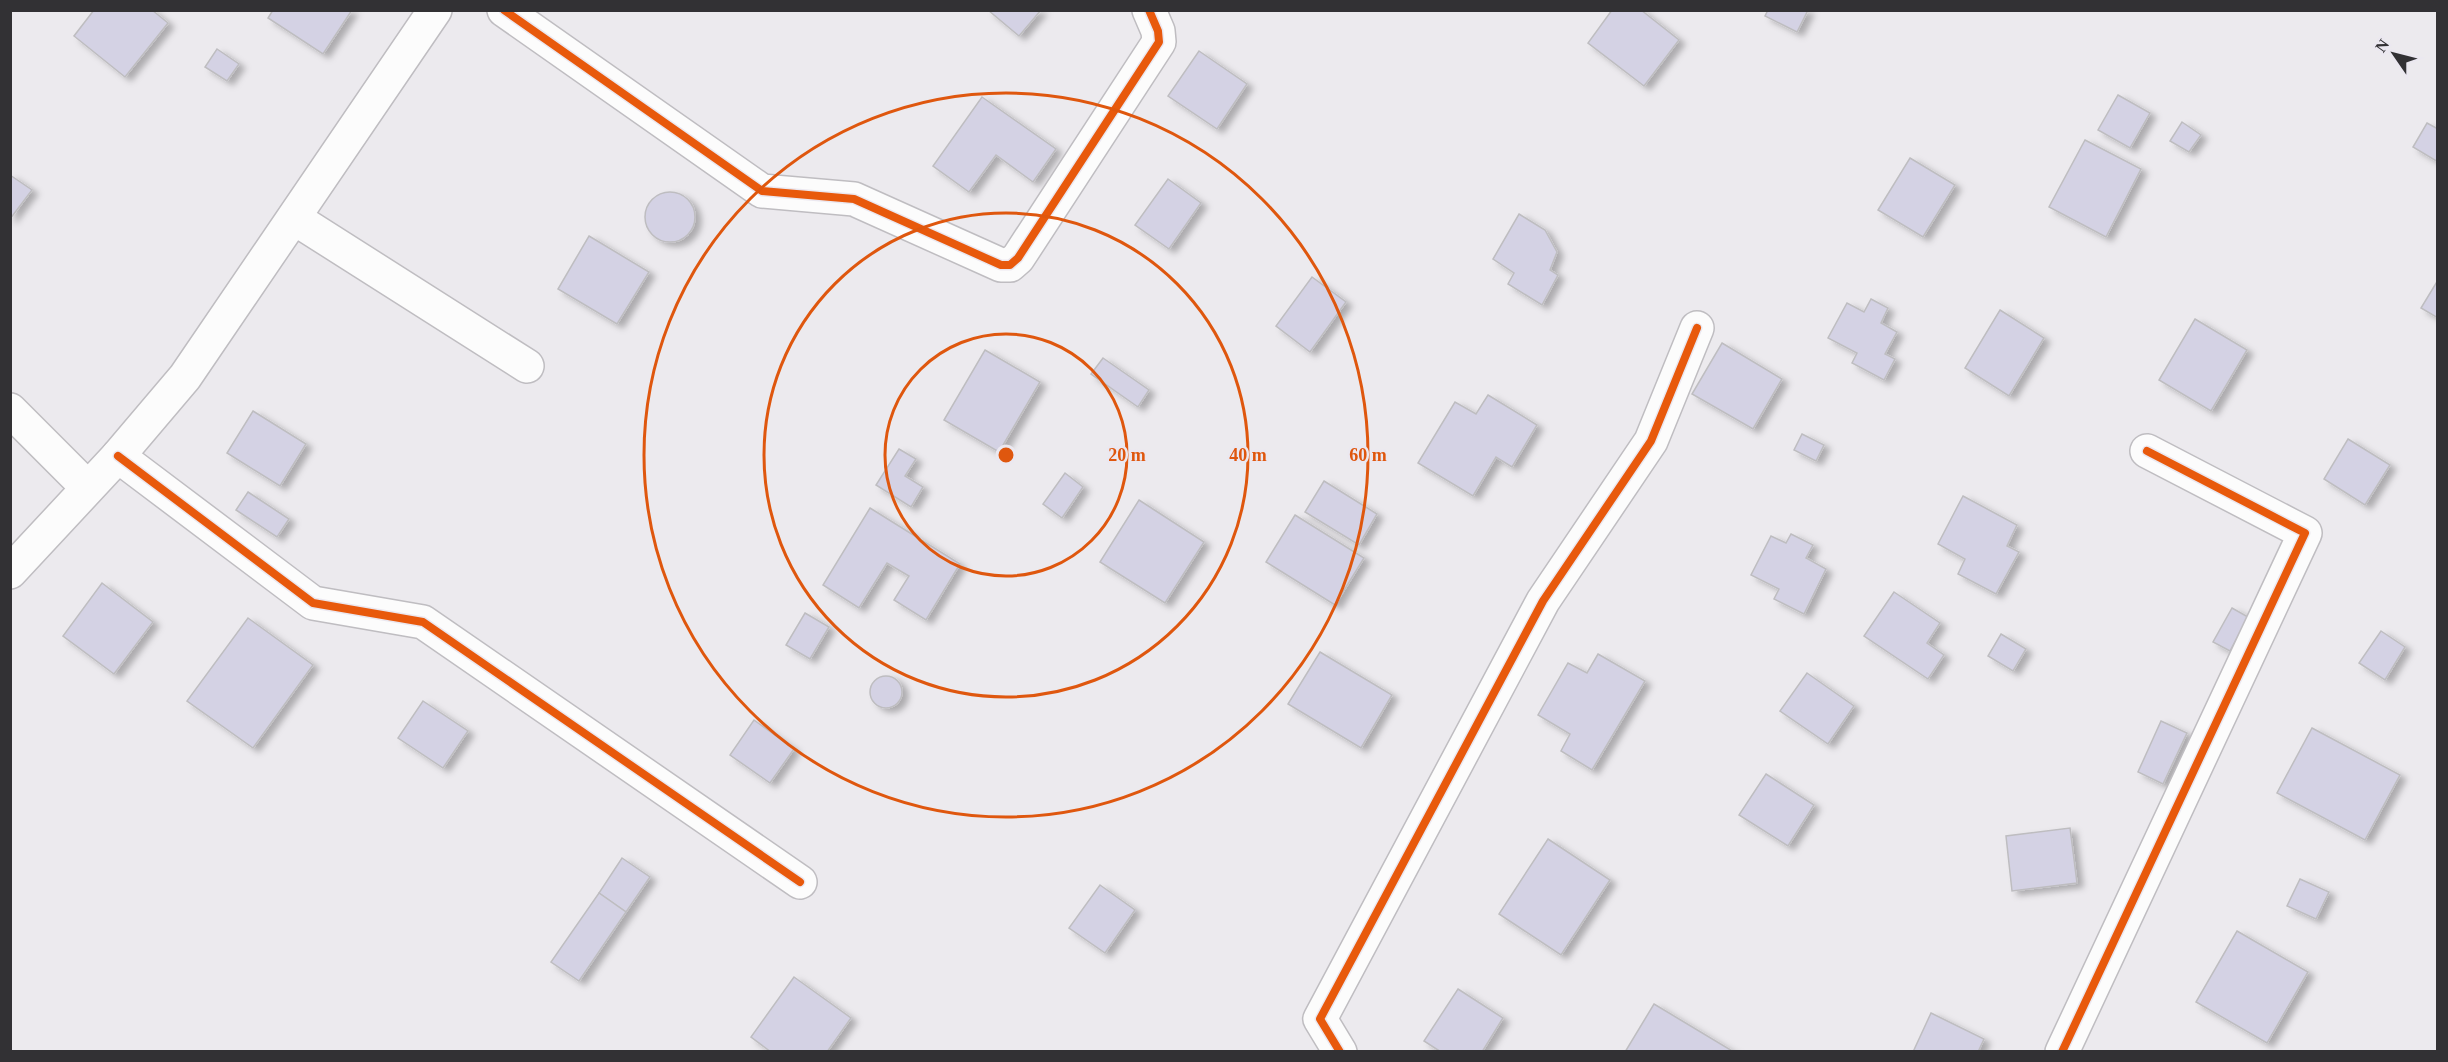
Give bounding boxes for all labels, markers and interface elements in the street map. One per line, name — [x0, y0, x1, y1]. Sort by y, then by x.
north arrow — [2364, 24, 2424, 84]
text: N — [2372, 36, 2393, 55]
centre of rings — [996, 445, 1016, 465]
text: 20 m — [1108, 445, 1146, 465]
text: 40 m — [1229, 445, 1267, 465]
text: 60 m — [1349, 445, 1387, 465]

